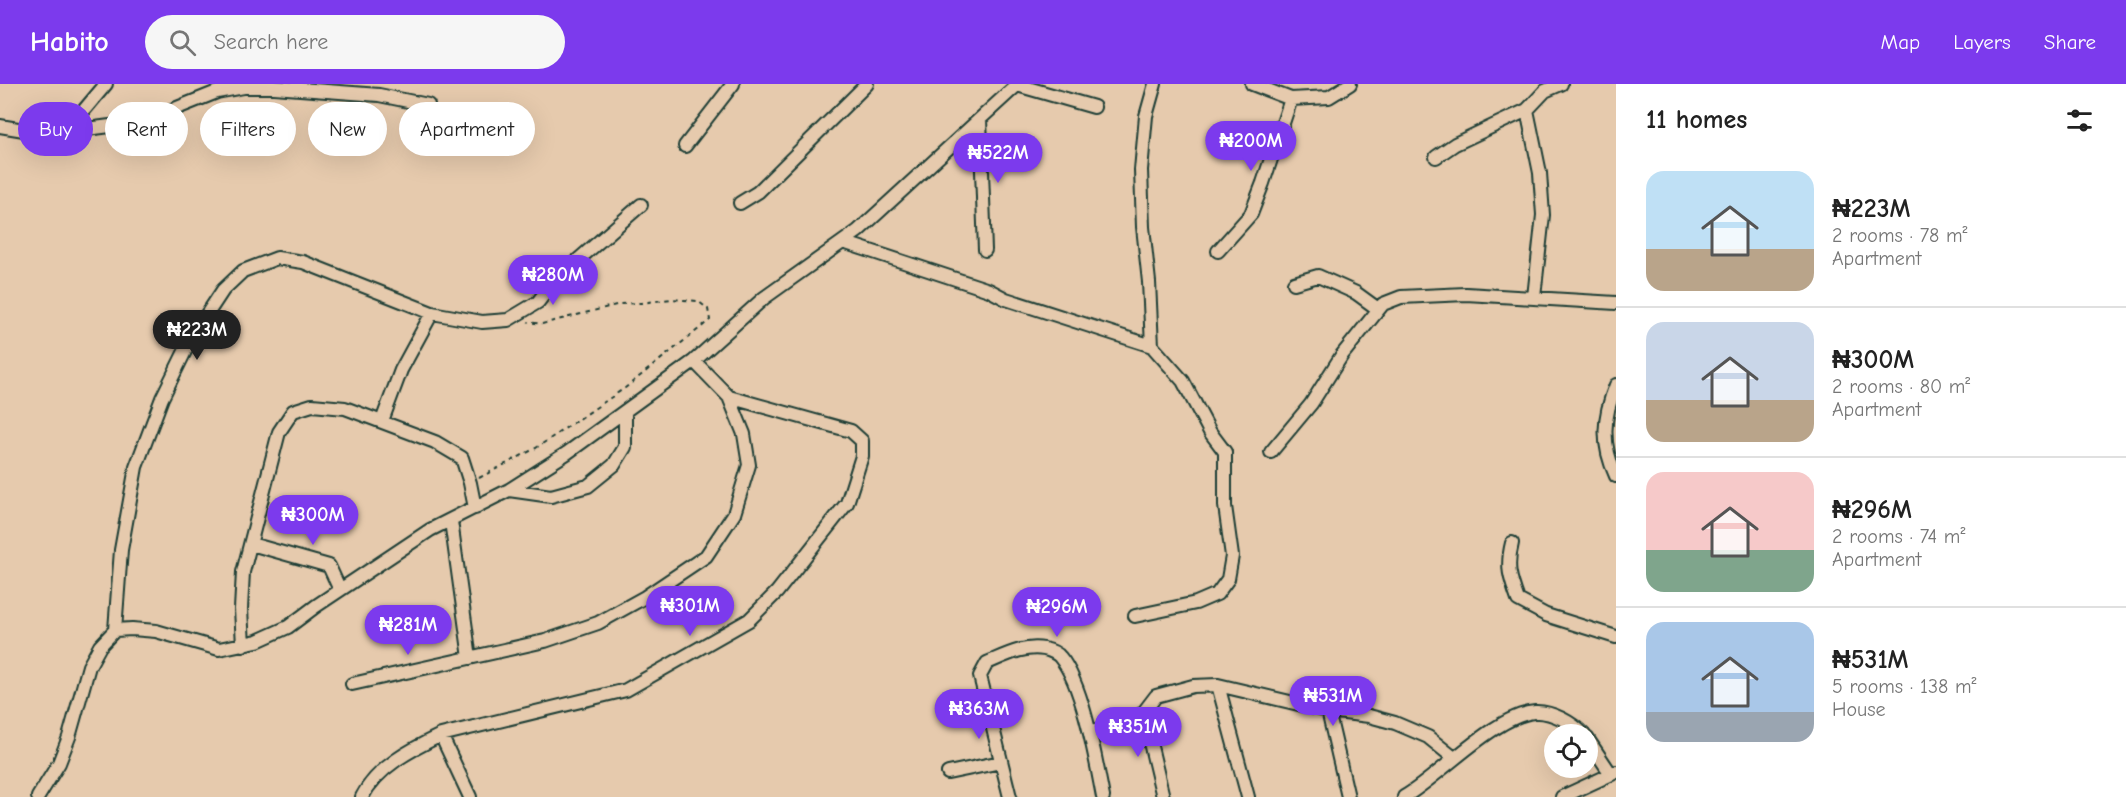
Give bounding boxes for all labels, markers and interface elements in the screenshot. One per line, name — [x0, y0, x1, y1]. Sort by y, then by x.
search box — [145, 15, 565, 69]
text: Habito — [30, 26, 109, 58]
icon: search — [166, 26, 199, 59]
text: Search here — [214, 29, 328, 55]
text: Map — [1881, 30, 1920, 54]
text: Layers — [1953, 30, 2011, 54]
text: Share — [2044, 30, 2096, 54]
chip: Buy — [18, 102, 93, 156]
chip: Rent — [105, 102, 188, 156]
chip: Filters — [200, 102, 296, 156]
chip: New — [308, 102, 387, 156]
chip: Apartment — [399, 102, 535, 156]
icon: filters — [2063, 104, 2096, 137]
text: 11 homes — [1646, 105, 1747, 135]
pin: ₦200M — [1209, 121, 1293, 172]
text: ₦200M — [1219, 129, 1283, 152]
pin: ₦522M — [956, 133, 1040, 184]
text: ₦522M — [967, 141, 1029, 164]
text: ₦223M — [1832, 194, 1910, 224]
icon: home — [1694, 195, 1766, 267]
text: 2 rooms · 78 m² — [1832, 224, 1968, 247]
text: Apartment — [1832, 247, 1922, 270]
pin: ₦280M — [511, 255, 595, 306]
text: ₦280M — [522, 263, 584, 286]
pin: ₦223M — [155, 310, 239, 361]
text: ₦223M — [167, 318, 227, 341]
text: ₦300M — [1832, 345, 1914, 375]
icon: home — [1694, 346, 1766, 418]
text: 2 rooms · 80 m² — [1832, 375, 1970, 398]
text: Apartment — [1832, 398, 1922, 421]
pin: ₦300M — [271, 495, 355, 546]
text: ₦296M — [1832, 495, 1912, 525]
icon: home — [1694, 496, 1766, 568]
text: ₦300M — [281, 503, 345, 526]
text: 2 rooms · 74 m² — [1832, 525, 1965, 548]
text: Apartment — [1832, 548, 1922, 571]
pin: ₦301M — [648, 586, 732, 637]
pin: ₦296M — [1015, 587, 1099, 638]
text: ₦301M — [660, 594, 720, 617]
text: ₦296M — [1026, 595, 1088, 618]
pin: ₦281M — [366, 605, 450, 656]
text: ₦281M — [379, 613, 437, 636]
text: ₦531M — [1832, 645, 1909, 675]
icon: home — [1694, 646, 1766, 718]
text: 5 rooms · 138 m² — [1832, 675, 1977, 698]
pin: ₦531M — [1291, 676, 1375, 727]
text: ₦531M — [1304, 684, 1362, 707]
pin: ₦363M — [937, 689, 1021, 740]
text: ₦363M — [949, 697, 1009, 720]
text: House — [1832, 698, 1886, 721]
pin: ₦351M — [1096, 707, 1180, 758]
text: ₦351M — [1109, 715, 1167, 738]
map controls — [1544, 724, 1598, 778]
button: locate — [1544, 724, 1598, 778]

